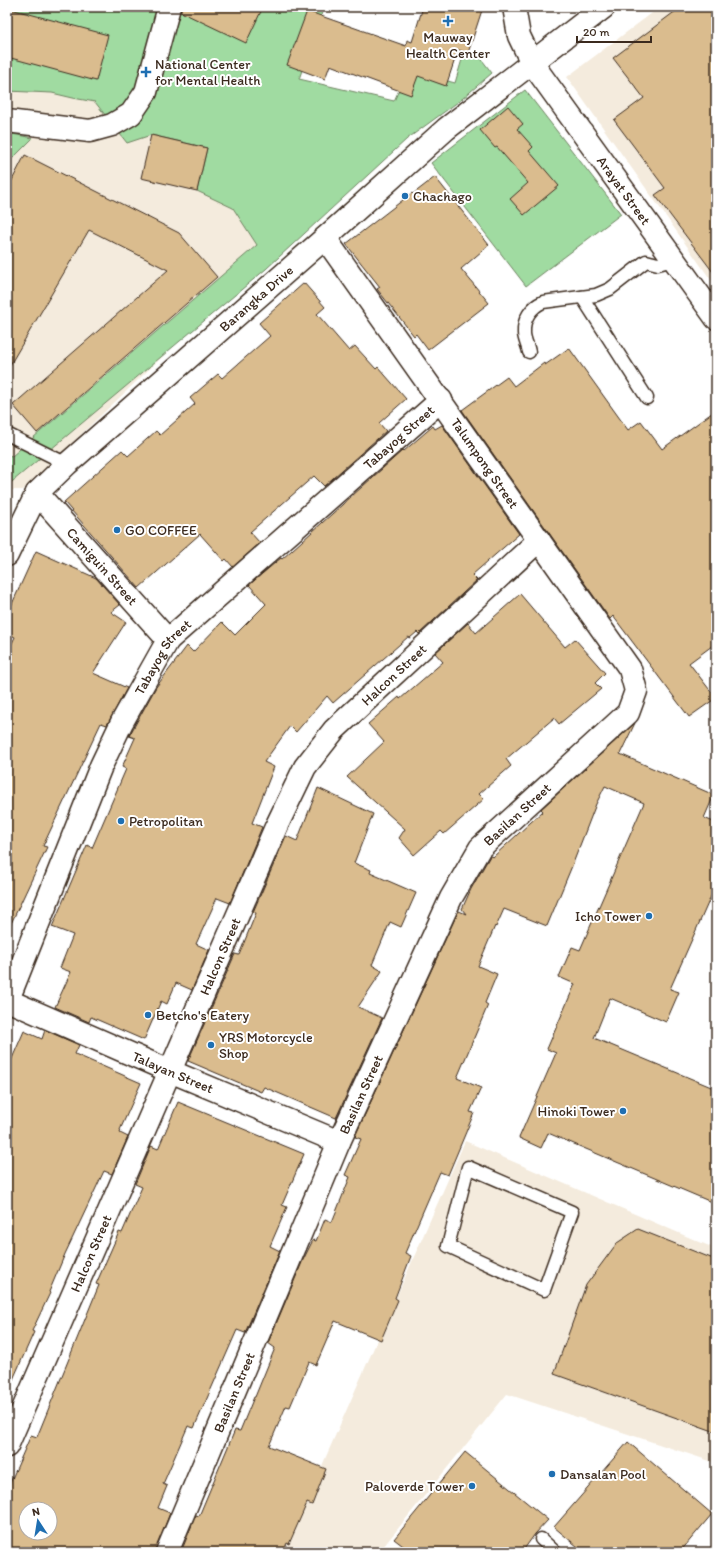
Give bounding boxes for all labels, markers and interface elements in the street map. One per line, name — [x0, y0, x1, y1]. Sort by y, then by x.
marker: Mauway Health Center — [442, 15, 454, 27]
scale bar — [577, 18, 651, 44]
text: 20 m — [583, 25, 610, 39]
place label: Mauway Health Center — [406, 29, 491, 62]
place label: National Center for Mental Health — [155, 56, 260, 89]
marker: National Center for Mental Health — [140, 66, 152, 78]
street label: Arayat Street — [593, 153, 654, 228]
place label: Chachago — [413, 188, 472, 205]
marker: Chachago — [400, 191, 410, 201]
street label: Barangka Drive — [216, 262, 297, 336]
street label: Tabayog Street — [360, 402, 438, 473]
street label: Talumpong Street — [447, 415, 522, 512]
place label: GO COFFEE — [125, 522, 197, 539]
street label: Camiguin Street — [63, 524, 141, 609]
marker: GO COFFEE — [112, 525, 122, 535]
street label: Tabayog Street — [131, 616, 195, 698]
street label: Halcon Street — [358, 641, 430, 709]
street label: Basilan Street — [480, 779, 555, 850]
place label: Petropolitan — [129, 813, 203, 830]
marker: Petropolitan — [116, 816, 126, 826]
place label: Icho Tower — [575, 908, 641, 925]
marker: Icho Tower — [644, 911, 654, 921]
street label: Halcon Street — [196, 915, 245, 998]
place label: Betcho's Eatery — [156, 1007, 249, 1024]
marker: Betcho's Eatery — [143, 1010, 153, 1020]
place label: YRS Motorcycle Shop — [219, 1029, 313, 1062]
marker: YRS Motorcycle Shop — [206, 1040, 216, 1050]
street label: Talayan Street — [130, 1048, 216, 1097]
street label: Basilan Street — [336, 1052, 387, 1137]
place label: Hinoki Tower — [537, 1103, 615, 1120]
marker: Hinoki Tower — [618, 1106, 628, 1116]
street label: Halcon Street — [67, 1212, 115, 1295]
street label: Basilan Street — [210, 1350, 259, 1435]
place label: Dansalan Pool — [560, 1466, 646, 1483]
marker: Dansalan Pool — [547, 1469, 557, 1479]
place label: Paloverde Tower — [365, 1478, 464, 1495]
marker: Paloverde Tower — [467, 1481, 477, 1491]
north arrow — [18, 1501, 58, 1541]
text: N — [31, 1505, 41, 1519]

